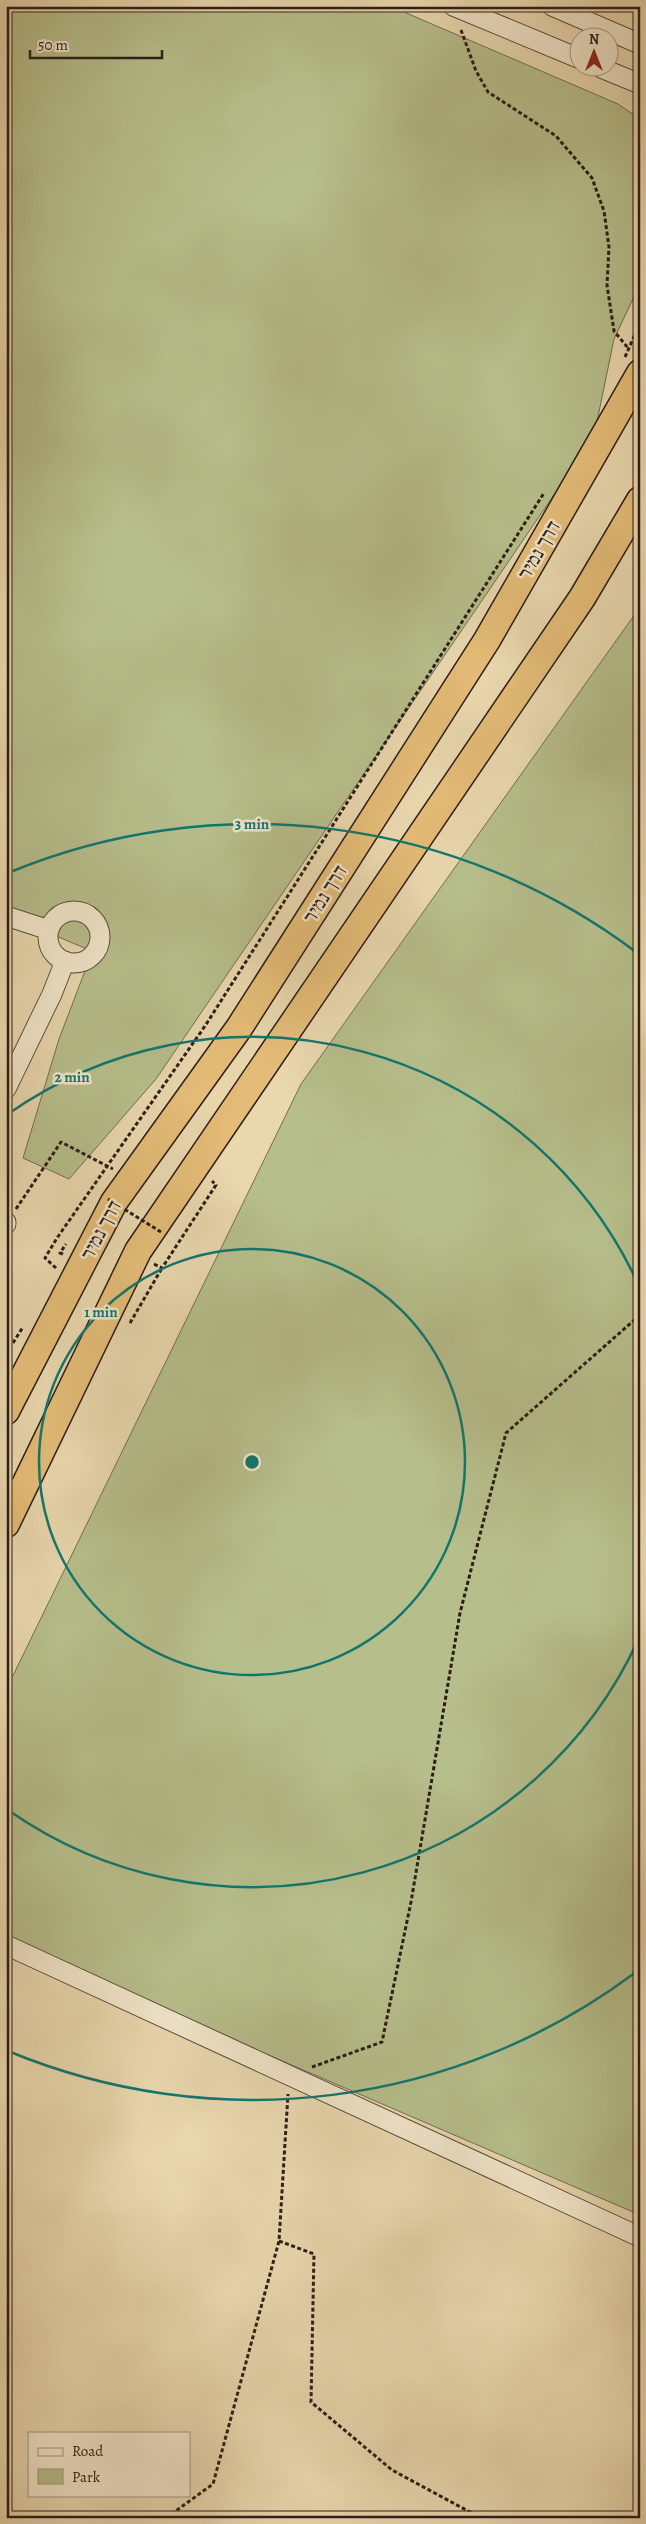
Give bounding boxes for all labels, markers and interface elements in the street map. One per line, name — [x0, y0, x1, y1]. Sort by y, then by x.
scale bar — [30, 28, 162, 60]
north arrow — [568, 28, 618, 78]
text: N — [589, 30, 599, 49]
text: 50 m — [38, 35, 68, 55]
street label: דרך נמיר — [511, 516, 567, 584]
text: 3 min — [235, 814, 270, 834]
street label: דרך נמיר — [297, 860, 353, 928]
text: 2 min — [54, 1067, 90, 1087]
street label: דרך נמיר — [74, 1195, 128, 1265]
text: 1 min — [84, 1302, 118, 1322]
centre of rings — [243, 1453, 261, 1471]
legend — [28, 2432, 190, 2496]
text: Road — [72, 2441, 104, 2461]
text: Park — [72, 2467, 101, 2487]

